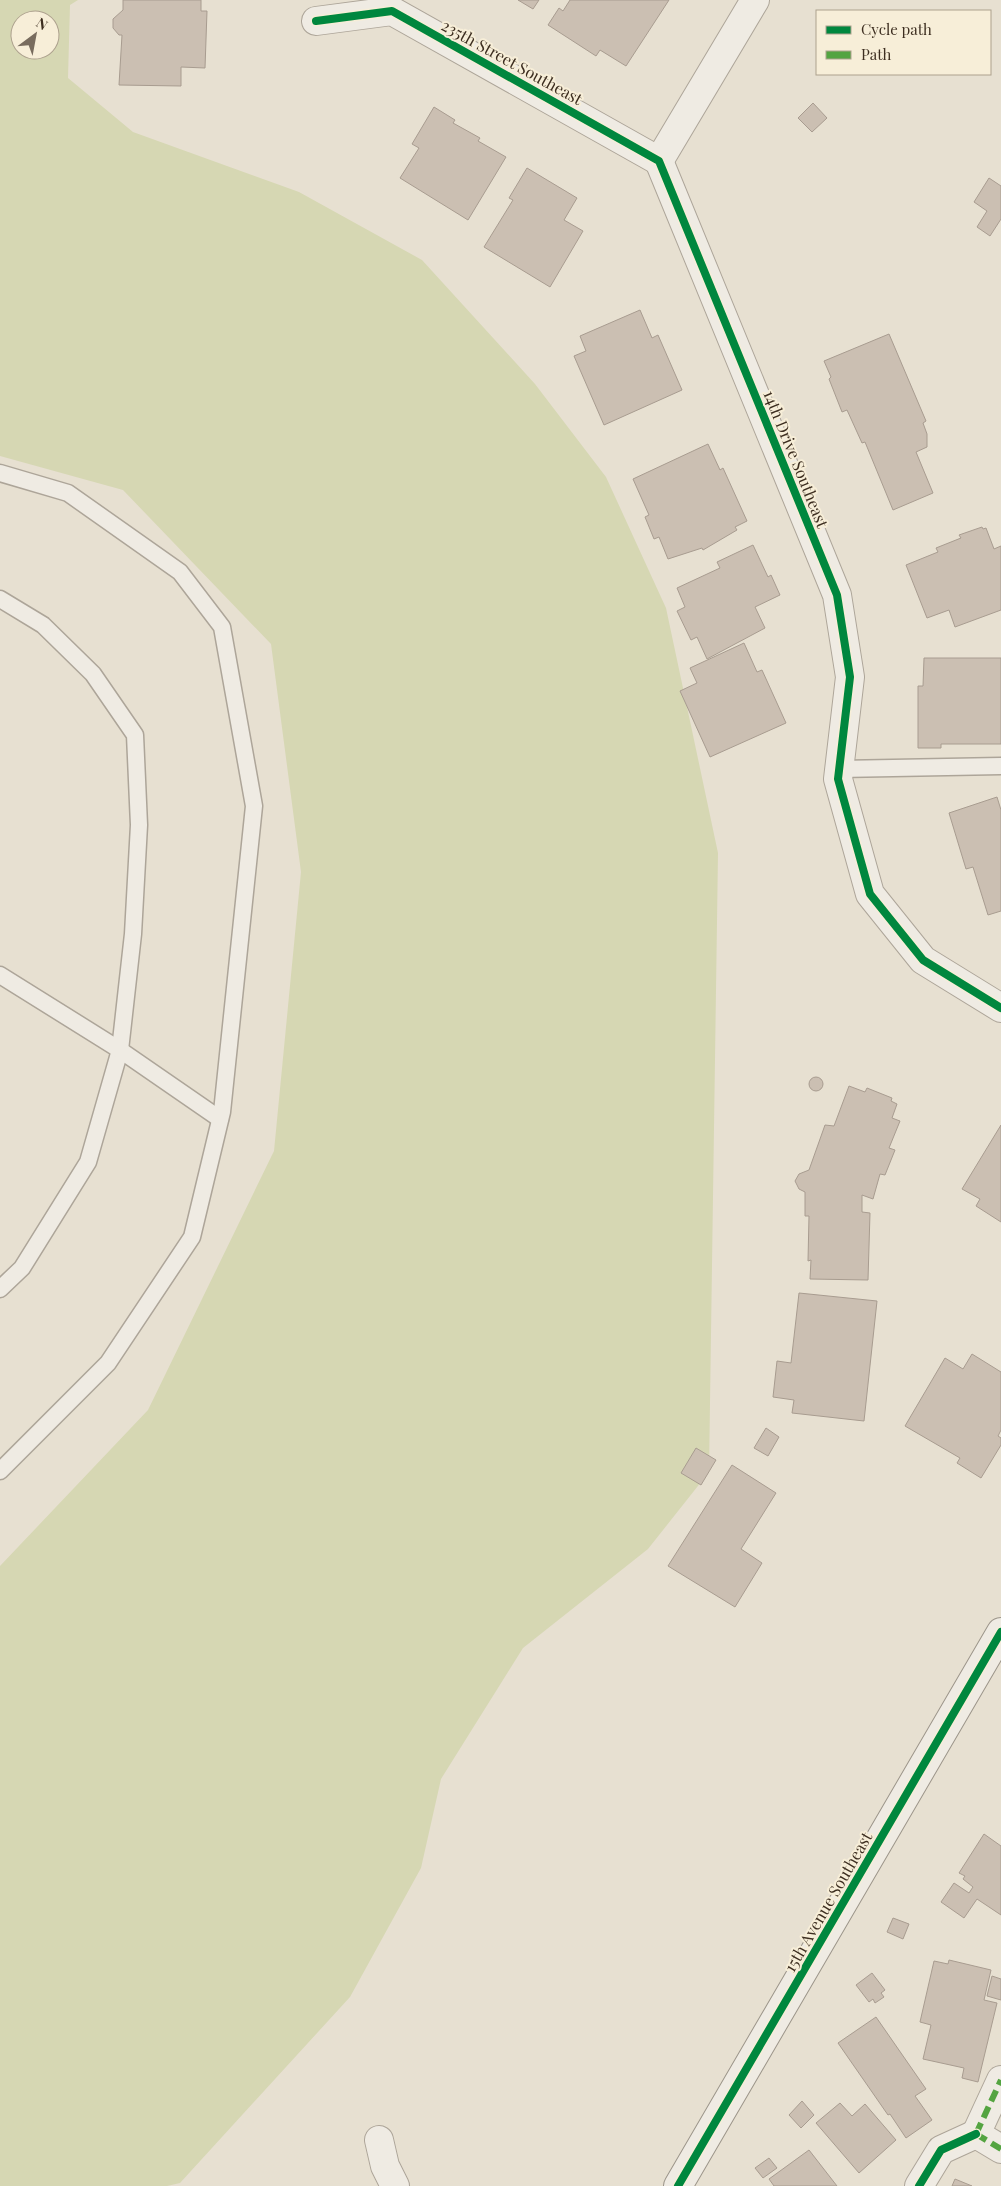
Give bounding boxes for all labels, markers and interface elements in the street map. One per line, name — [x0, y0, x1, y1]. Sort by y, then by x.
north arrow — [10, 10, 60, 60]
legend — [816, 10, 991, 75]
text: N — [33, 13, 51, 34]
street label: 235th Street Southeast — [438, 14, 587, 109]
text: Cycle path — [861, 19, 932, 39]
text: Path — [861, 44, 891, 64]
street label: 14th Drive Southeast — [759, 387, 834, 531]
street label: 15th Avenue Southeast — [779, 1828, 876, 1976]

